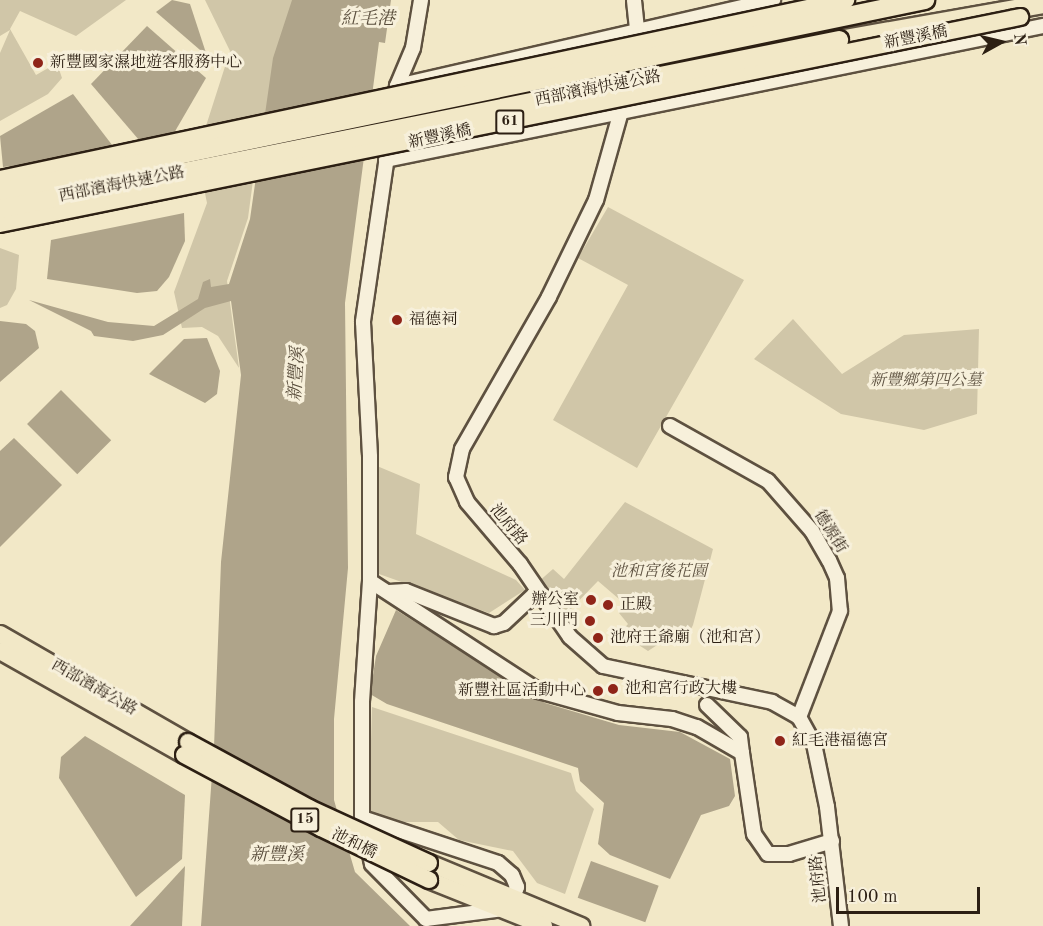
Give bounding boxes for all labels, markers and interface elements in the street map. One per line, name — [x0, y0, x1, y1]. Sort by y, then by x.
water label: 紅毛港 — [341, 8, 395, 30]
north arrow — [971, 12, 1031, 72]
street label: 新豐溪橋 — [883, 22, 949, 54]
text: N — [1010, 32, 1028, 47]
place label: 新豐國家濕地遊客服務中心 — [50, 53, 242, 73]
marker: 新豐國家濕地遊客服務中心 — [31, 56, 45, 70]
street label: 西部濱海快速公路 — [533, 67, 663, 111]
road number: 61 — [495, 110, 525, 134]
street label: 新豐溪橋 — [407, 121, 473, 153]
street label: 西部濱海快速公路 — [57, 163, 187, 207]
place label: 福德祠 — [409, 310, 457, 330]
marker: 福德祠 — [390, 313, 404, 327]
water label: 新豐溪 — [284, 346, 310, 402]
park label: 新豐鄉第四公墓 — [870, 371, 982, 391]
street label: 池府路 — [485, 500, 531, 550]
street label: 德源街 — [809, 507, 851, 557]
park label: 池和宮後花園 — [611, 562, 707, 582]
place label: 辦公室 — [531, 590, 579, 610]
marker: 辦公室 — [584, 593, 598, 607]
place label: 正殿 — [620, 595, 652, 615]
marker: 正殿 — [601, 598, 615, 612]
place label: 三川門 — [530, 611, 578, 631]
marker: 三川門 — [583, 614, 597, 628]
place label: 池府王爺廟（池和宮） — [610, 628, 770, 648]
marker: 池府王爺廟（池和宮） — [591, 631, 605, 645]
street label: 西部濱海公路 — [48, 656, 140, 720]
place label: 池和宮行政大樓 — [625, 679, 737, 699]
place label: 新豐社區活動中心 — [458, 681, 586, 701]
marker: 池和宮行政大樓 — [606, 682, 620, 696]
marker: 新豐社區活動中心 — [591, 684, 605, 698]
place label: 紅毛港福德宮 — [792, 731, 888, 751]
marker: 紅毛港福德宮 — [773, 734, 787, 748]
road number: 15 — [290, 808, 320, 832]
street label: 池和橋 — [328, 825, 380, 863]
water label: 新豐溪 — [250, 844, 304, 866]
street label: 池府路 — [807, 854, 831, 904]
scale bar — [839, 875, 983, 913]
text: 100 m — [847, 888, 898, 906]

